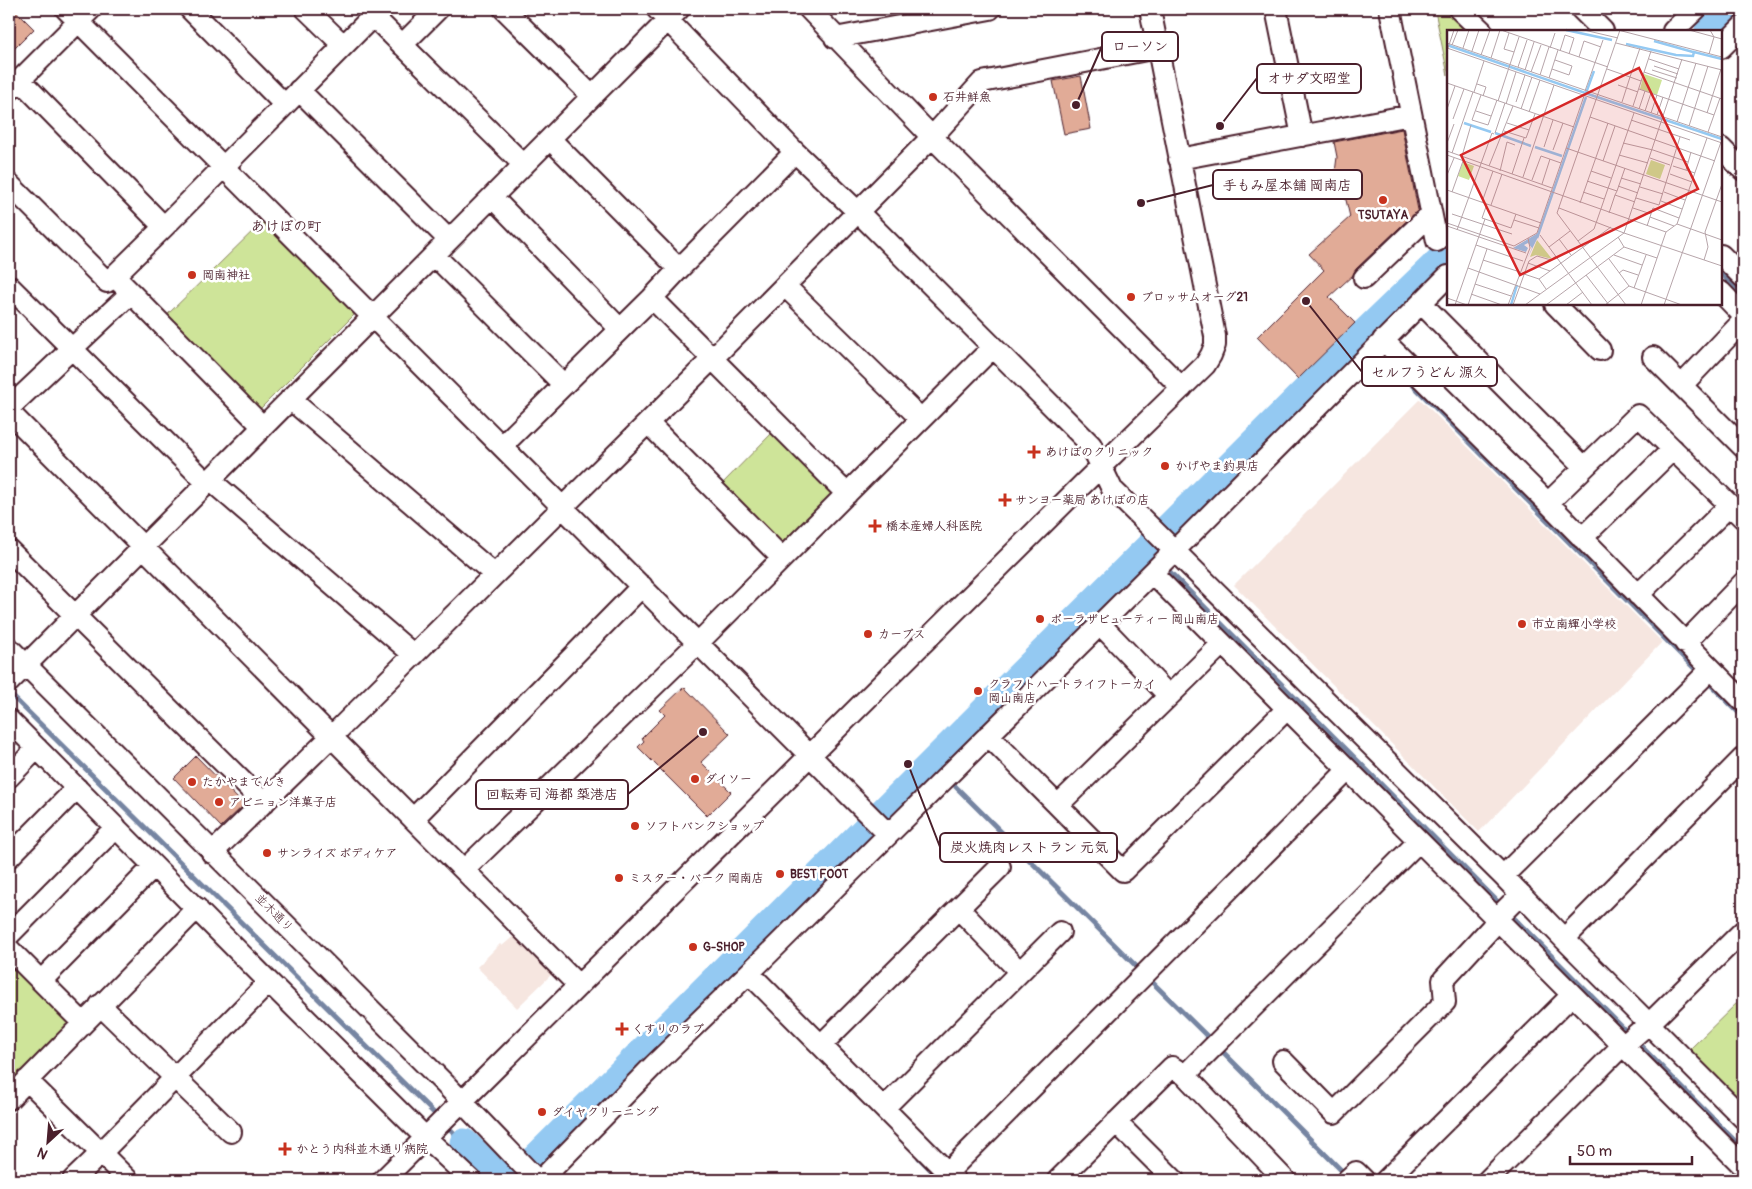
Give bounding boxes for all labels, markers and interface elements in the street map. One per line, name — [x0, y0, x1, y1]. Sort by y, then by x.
inset map — [1447, 30, 1722, 305]
callout: ローソン — [1102, 32, 1178, 61]
text: ローソン — [1112, 38, 1168, 55]
callout: オサダ文昭堂 — [1257, 64, 1361, 93]
text: オサダ文昭堂 — [1267, 70, 1351, 87]
place label: 石井鮮魚 — [943, 90, 991, 105]
marker: 石井鮮魚 — [927, 91, 939, 103]
callout: 手もみ屋本舗 岡南店 — [1213, 170, 1362, 199]
text: 手もみ屋本舗 岡南店 — [1222, 177, 1352, 194]
marker: TSUTAYA — [1377, 194, 1389, 206]
place label: TSUTAYA — [1357, 208, 1408, 223]
district label: あけぼの町 — [251, 218, 321, 235]
place label: 岡南神社 — [202, 268, 250, 283]
marker: 岡南神社 — [186, 269, 198, 281]
place label: ブロッサムオーグ21 — [1141, 290, 1248, 305]
marker: ブロッサムオーグ21 — [1125, 291, 1137, 303]
callout: セルフうどん 源久 — [1362, 357, 1497, 386]
text: セルフうどん 源久 — [1371, 364, 1487, 381]
marker: あけぼのクリニック — [1027, 445, 1041, 459]
place label: あけぼのクリニック — [1045, 445, 1153, 460]
place label: かげやま釣具店 — [1175, 459, 1259, 474]
marker: かげやま釣具店 — [1159, 460, 1171, 472]
place label: サンヨー薬局 あけぼの店 — [1015, 493, 1149, 508]
marker: サンヨー薬局 あけぼの店 — [999, 494, 1011, 506]
marker: 橋本産婦人科医院 — [868, 519, 882, 533]
place label: 橋本産婦人科医院 — [886, 519, 982, 534]
place label: ポーラザビューティー 岡山南店 — [1050, 612, 1219, 627]
marker: ポーラザビューティー 岡山南店 — [1034, 613, 1046, 625]
place label: 市立南輝小学校 — [1532, 617, 1616, 632]
marker: 市立南輝小学校 — [1516, 618, 1528, 630]
place label: カーブス — [878, 627, 925, 642]
marker: カーブス — [862, 628, 874, 640]
place label: クラフトハートライフトーカイ 岡山南店 — [988, 677, 1156, 706]
marker: クラフトハートライフトーカイ 岡山南店 — [972, 685, 984, 697]
place label: ダイソー — [705, 772, 752, 787]
marker: ダイソー — [689, 773, 701, 785]
place label: たかやまでんき — [202, 775, 286, 790]
marker: たかやまでんき — [186, 776, 198, 788]
callout: 回転寿司 海都 築港店 — [476, 780, 628, 809]
text: 回転寿司 海都 築港店 — [486, 786, 618, 803]
place label: アビニョン洋菓子店 — [229, 795, 337, 810]
marker: アビニョン洋菓子店 — [213, 796, 225, 808]
place label: ソフトバンクショップ — [645, 819, 764, 834]
marker: ソフトバンクショップ — [629, 820, 641, 832]
callout: 炭火焼肉レストラン 元気 — [940, 833, 1117, 862]
text: 炭火焼肉レストラン 元気 — [950, 839, 1108, 856]
place label: サンライズ ボディケア — [277, 846, 397, 861]
marker: サンライズ ボディケア — [261, 847, 273, 859]
place label: BEST FOOT — [790, 867, 849, 882]
marker: BEST FOOT — [774, 868, 786, 880]
place label: ミスター・バーク 岡南店 — [629, 871, 764, 886]
marker: ミスター・バーク 岡南店 — [613, 872, 625, 884]
street label: 並木通り — [252, 891, 296, 935]
place label: G-SHOP — [703, 940, 745, 955]
marker: G-SHOP — [687, 941, 699, 953]
place label: くすりのラブ — [632, 1022, 704, 1037]
marker: くすりのラブ — [616, 1023, 628, 1035]
place label: ダイヤクリーニング — [552, 1105, 659, 1120]
marker: ダイヤクリーニング — [536, 1106, 548, 1118]
north arrow — [22, 1116, 72, 1166]
scale bar — [1570, 1134, 1692, 1166]
marker: かとう内科並木通り病院 — [278, 1142, 292, 1156]
place label: かとう内科並木通り病院 — [296, 1142, 428, 1157]
text: 50 m — [1577, 1142, 1612, 1161]
text: N — [35, 1144, 51, 1163]

